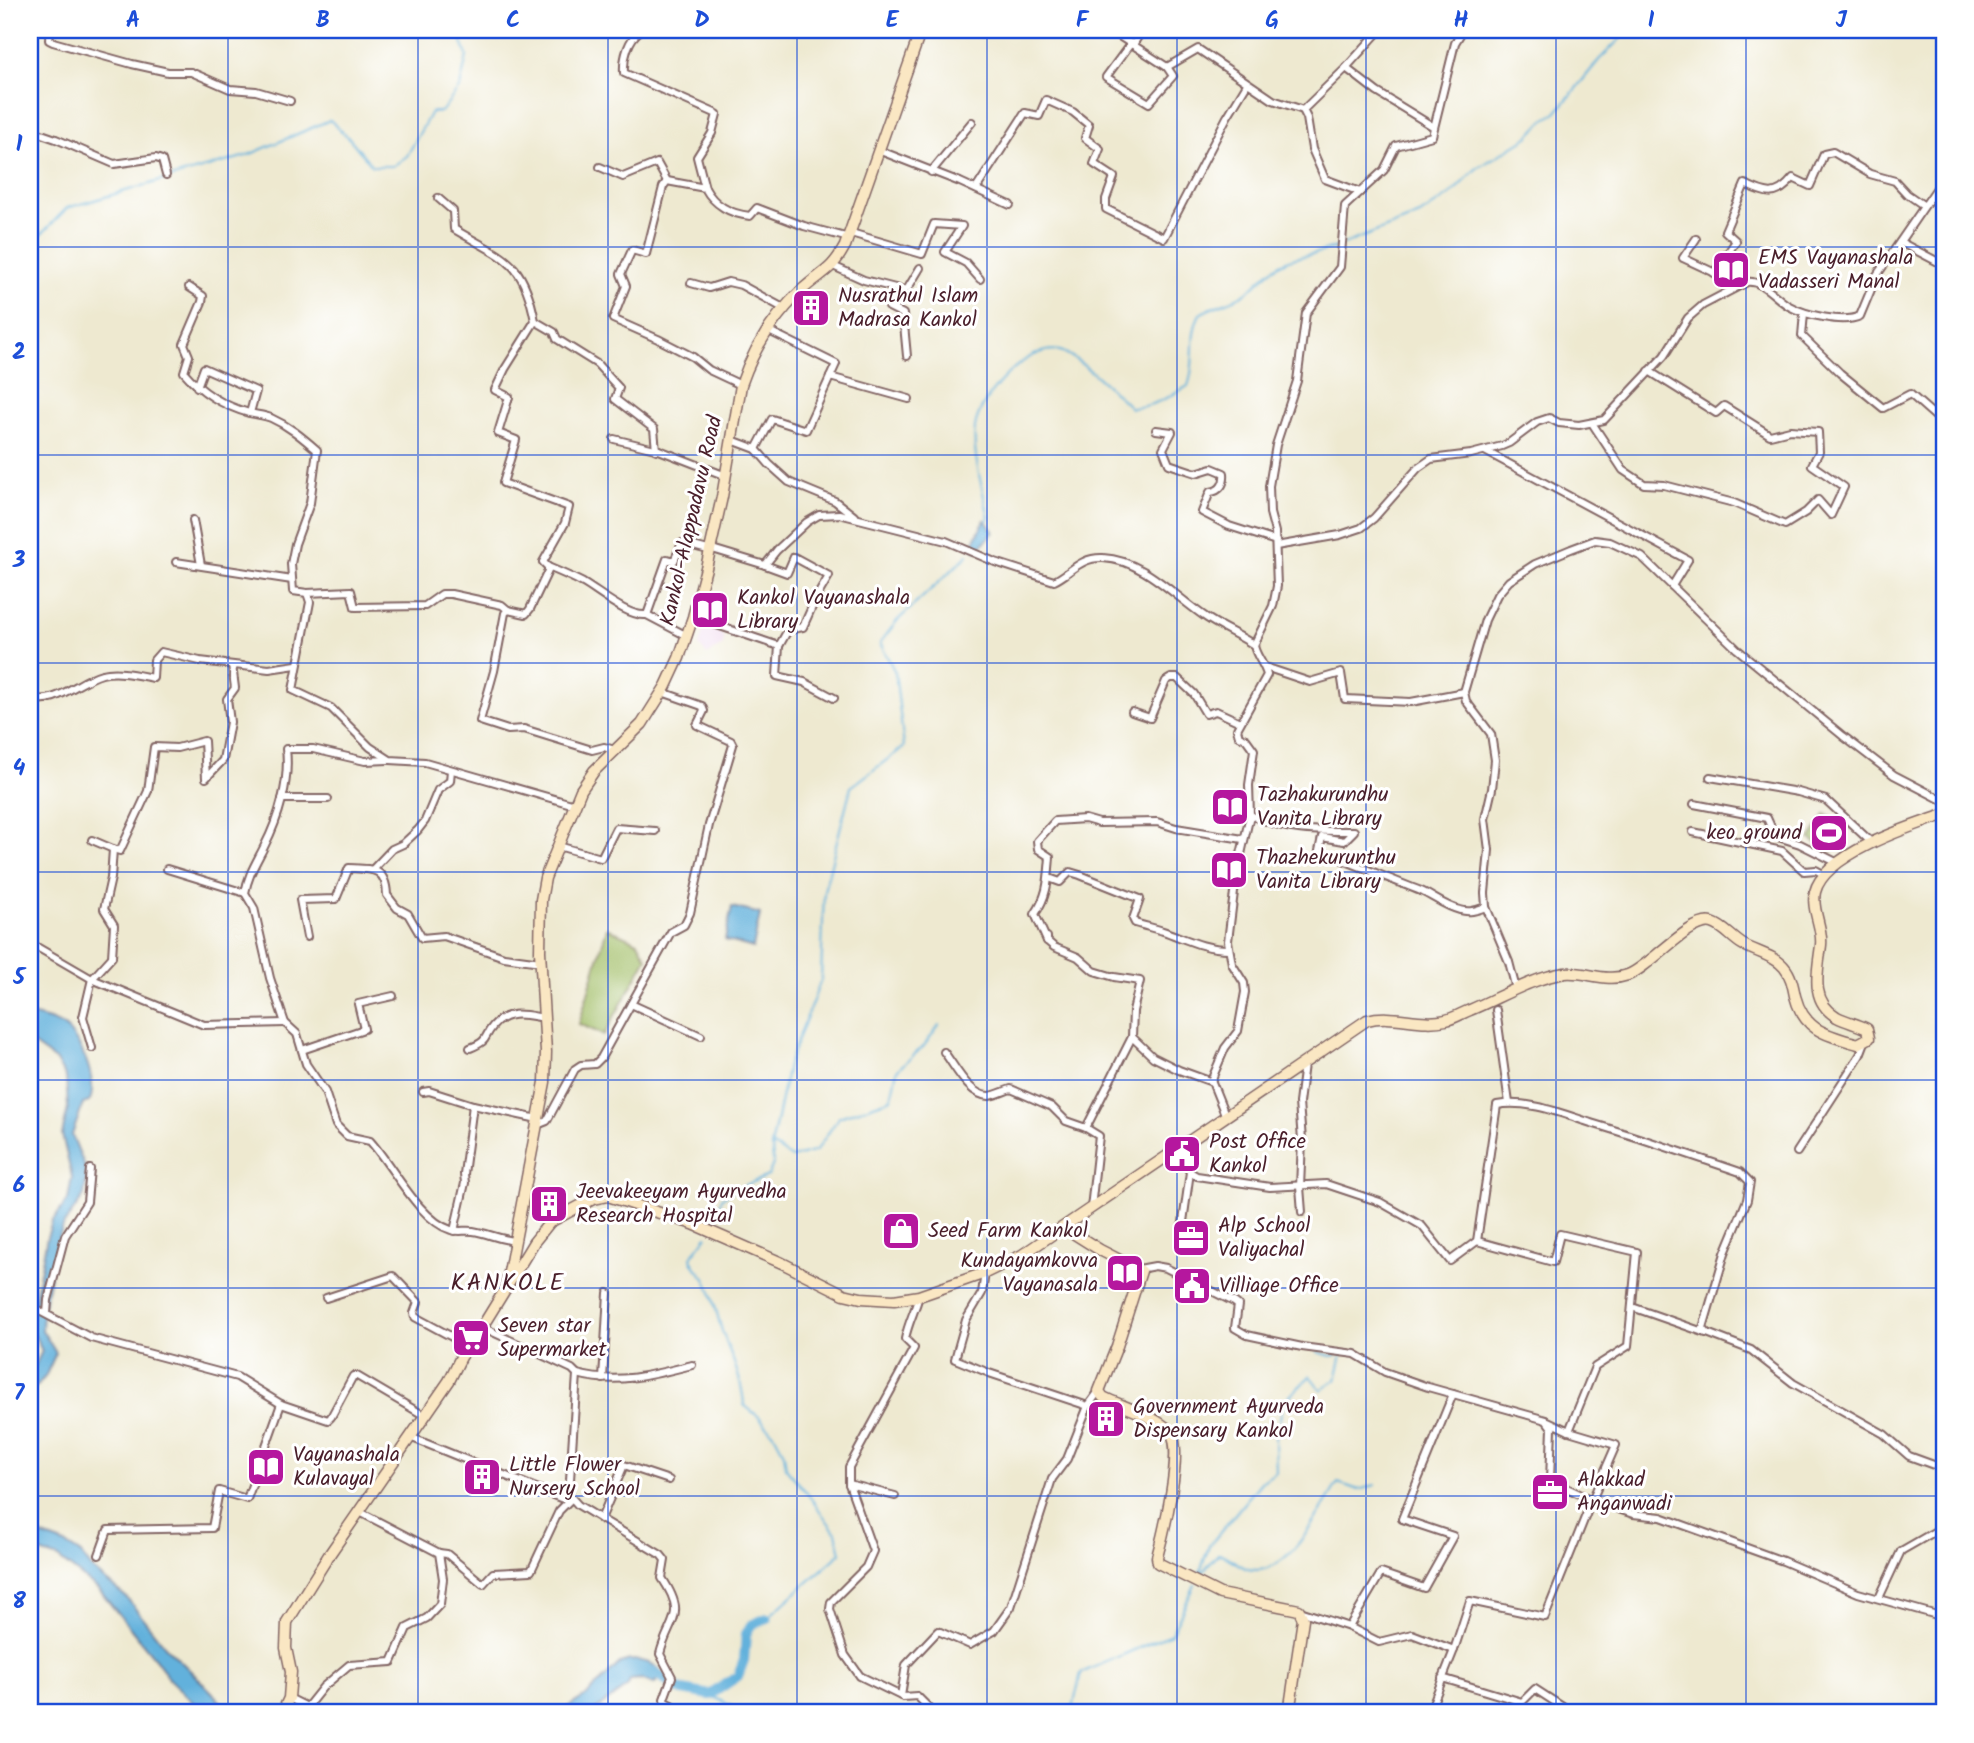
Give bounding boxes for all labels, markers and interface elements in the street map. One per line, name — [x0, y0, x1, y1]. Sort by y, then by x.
text: A — [126, 3, 140, 39]
text: B — [316, 3, 330, 39]
text: C — [506, 3, 520, 39]
text: D — [694, 3, 710, 39]
text: E — [886, 3, 900, 39]
text: F — [1076, 3, 1090, 39]
text: G — [1265, 3, 1279, 39]
text: H — [1454, 3, 1469, 39]
text: I — [1647, 3, 1655, 39]
text: J — [1835, 3, 1847, 39]
text: 1 — [16, 127, 23, 163]
place label: EMS Vayanashala Vadasseri Manal — [1758, 242, 1913, 299]
library icon: EMS Vayanashala Vadasseri Manal — [1710, 249, 1752, 291]
place label: Nusrathul Islam Madrasa Kankol — [838, 280, 978, 337]
building icon: Nusrathul Islam Madrasa Kankol — [790, 287, 832, 329]
text: 2 — [12, 335, 26, 371]
street label: Kankol-Alappadavu Road — [652, 412, 732, 630]
text: 3 — [12, 543, 26, 579]
place label: Kankol Vayanashala Library — [737, 582, 910, 639]
library icon: Kankol Vayanashala Library — [689, 589, 731, 631]
text: 4 — [13, 751, 26, 787]
place label: Tazhakurundhu Vanita Library — [1257, 779, 1388, 836]
library icon: Tazhakurundhu Vanita Library — [1209, 786, 1251, 828]
sports icon: keo ground — [1808, 812, 1850, 854]
place label: keo ground — [1707, 817, 1803, 850]
place label: Thazhekurunthu Vanita Library — [1256, 842, 1396, 899]
library icon: Thazhekurunthu Vanita Library — [1208, 849, 1250, 891]
text: 5 — [12, 960, 27, 996]
place label: Post Office Kankol — [1209, 1126, 1307, 1183]
public building icon: Post Office Kankol — [1161, 1133, 1203, 1175]
text: 6 — [13, 1168, 25, 1204]
place label: Jeevakeeyam Ayurvedha Research Hospital — [576, 1176, 787, 1233]
building icon: Jeevakeeyam Ayurvedha Research Hospital — [528, 1183, 570, 1225]
shop icon: Seed Farm Kankol — [880, 1210, 922, 1252]
place label: Alp School Valiyachal — [1218, 1210, 1310, 1267]
place label: Seed Farm Kankol — [928, 1215, 1088, 1248]
office icon: Alp School Valiyachal — [1170, 1217, 1212, 1259]
place label: Kundayamkovva Vayanasala — [961, 1245, 1098, 1302]
library icon: Kundayamkovva Vayanasala — [1104, 1252, 1146, 1294]
district label: KANKOLE — [450, 1264, 566, 1303]
public building icon: Villiage Office — [1171, 1265, 1213, 1307]
place label: Villiage Office — [1219, 1270, 1339, 1303]
place label: Seven star Supermarket — [498, 1310, 608, 1367]
supermarket icon: Seven star Supermarket — [450, 1317, 492, 1359]
text: 7 — [14, 1376, 26, 1412]
place label: Government Ayurveda Dispensary Kankol — [1133, 1391, 1324, 1448]
building icon: Government Ayurveda Dispensary Kankol — [1085, 1398, 1127, 1440]
place label: Vayanashala Kulavayal — [293, 1439, 400, 1496]
library icon: Vayanashala Kulavayal — [245, 1446, 287, 1488]
place label: Little Flower Nursery School — [509, 1449, 640, 1506]
building icon: Little Flower Nursery School — [461, 1456, 503, 1498]
place label: Alakkad Anganwadi — [1577, 1464, 1672, 1521]
office icon: Alakkad Anganwadi — [1529, 1471, 1571, 1513]
text: 8 — [12, 1584, 26, 1620]

